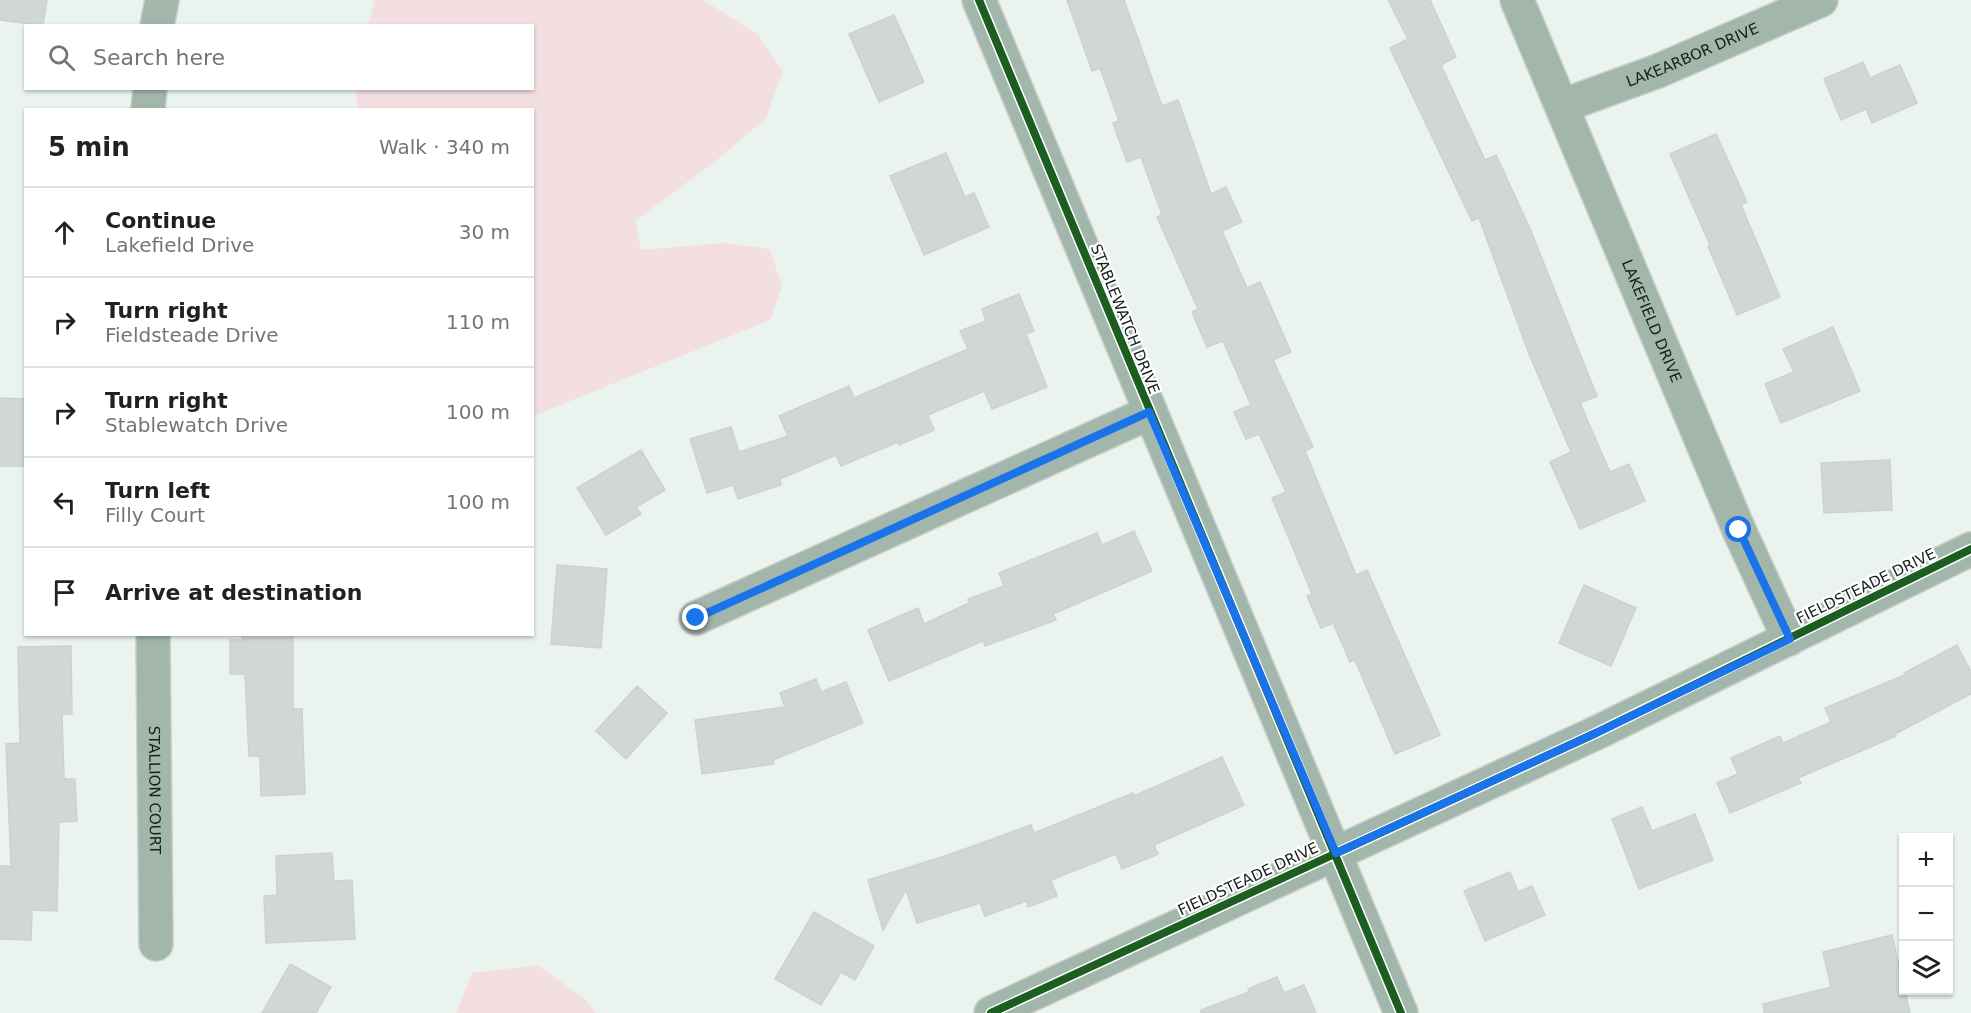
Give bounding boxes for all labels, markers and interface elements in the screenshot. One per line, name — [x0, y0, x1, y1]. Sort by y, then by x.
street label: LAKEARBOR DRIVE — [1624, 19, 1761, 91]
search box — [24, 24, 534, 90]
icon: search — [45, 41, 78, 74]
text: Search here — [93, 45, 225, 70]
text: 5 min — [48, 132, 130, 162]
text: Walk · 340 m — [379, 135, 510, 159]
text: Continue — [105, 208, 216, 233]
icon: ahead — [48, 216, 81, 249]
text: 30 m — [459, 220, 510, 244]
text: Lakefield Drive — [105, 233, 254, 257]
street label: STABLEWATCH DRIVE — [1087, 241, 1163, 397]
street label: LAKEFIELD DRIVE — [1618, 257, 1685, 385]
text: Turn right — [105, 298, 228, 323]
icon: right — [48, 306, 81, 339]
text: 110 m — [446, 310, 510, 334]
text: Fieldsteade Drive — [105, 323, 279, 347]
text: Turn right — [105, 388, 228, 413]
icon: right — [48, 396, 81, 429]
text: 100 m — [446, 400, 510, 424]
text: Stablewatch Drive — [105, 413, 288, 437]
text: Turn left — [105, 478, 210, 503]
icon: left — [48, 486, 81, 519]
text: 100 m — [446, 490, 510, 514]
text: Filly Court — [105, 503, 205, 527]
route start — [1725, 516, 1751, 542]
street label: FIELDSTEADE DRIVE — [1793, 544, 1939, 628]
icon: arrive — [48, 576, 81, 609]
text: Arrive at destination — [105, 580, 362, 605]
route end — [682, 604, 708, 630]
street label: STALLION COURT — [145, 726, 164, 855]
map controls — [1899, 833, 1953, 995]
button: + — [1899, 833, 1953, 887]
street label: FIELDSTEADE DRIVE — [1175, 839, 1321, 919]
button: − — [1899, 887, 1953, 941]
button: layers — [1899, 941, 1953, 995]

